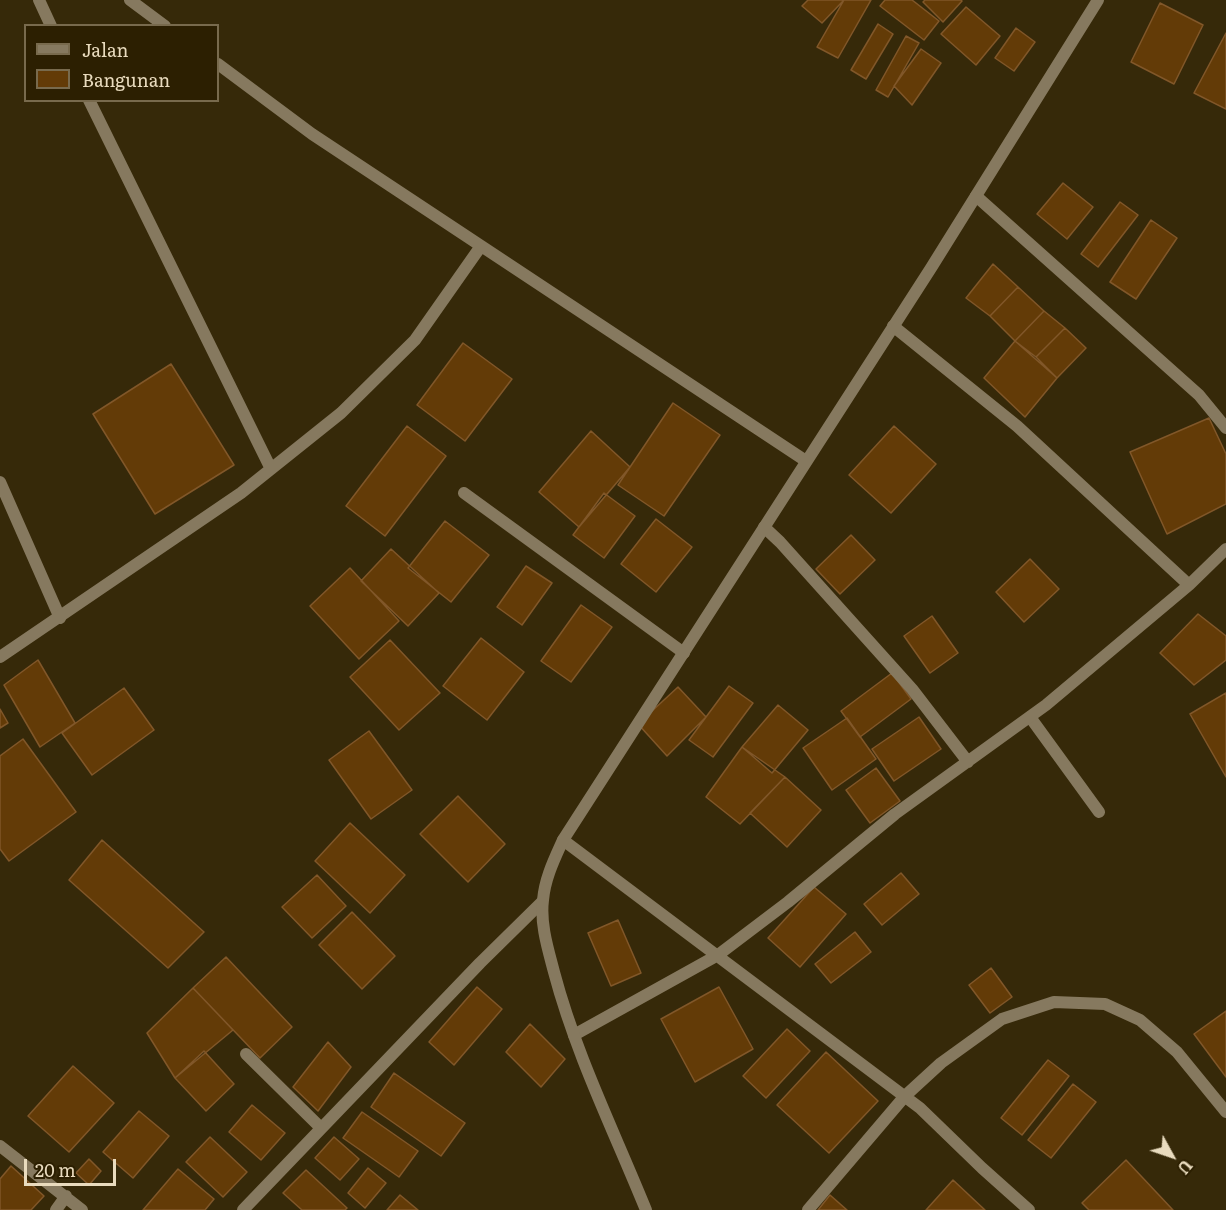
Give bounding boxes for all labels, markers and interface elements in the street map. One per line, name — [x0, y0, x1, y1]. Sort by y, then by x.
legend — [24, 24, 219, 102]
text: Jalan — [82, 36, 128, 63]
text: Bangunan — [82, 66, 170, 93]
north arrow — [1142, 1126, 1202, 1186]
scale bar — [27, 1147, 118, 1185]
text: U — [1173, 1155, 1199, 1180]
text: 20 m — [35, 1156, 76, 1183]

